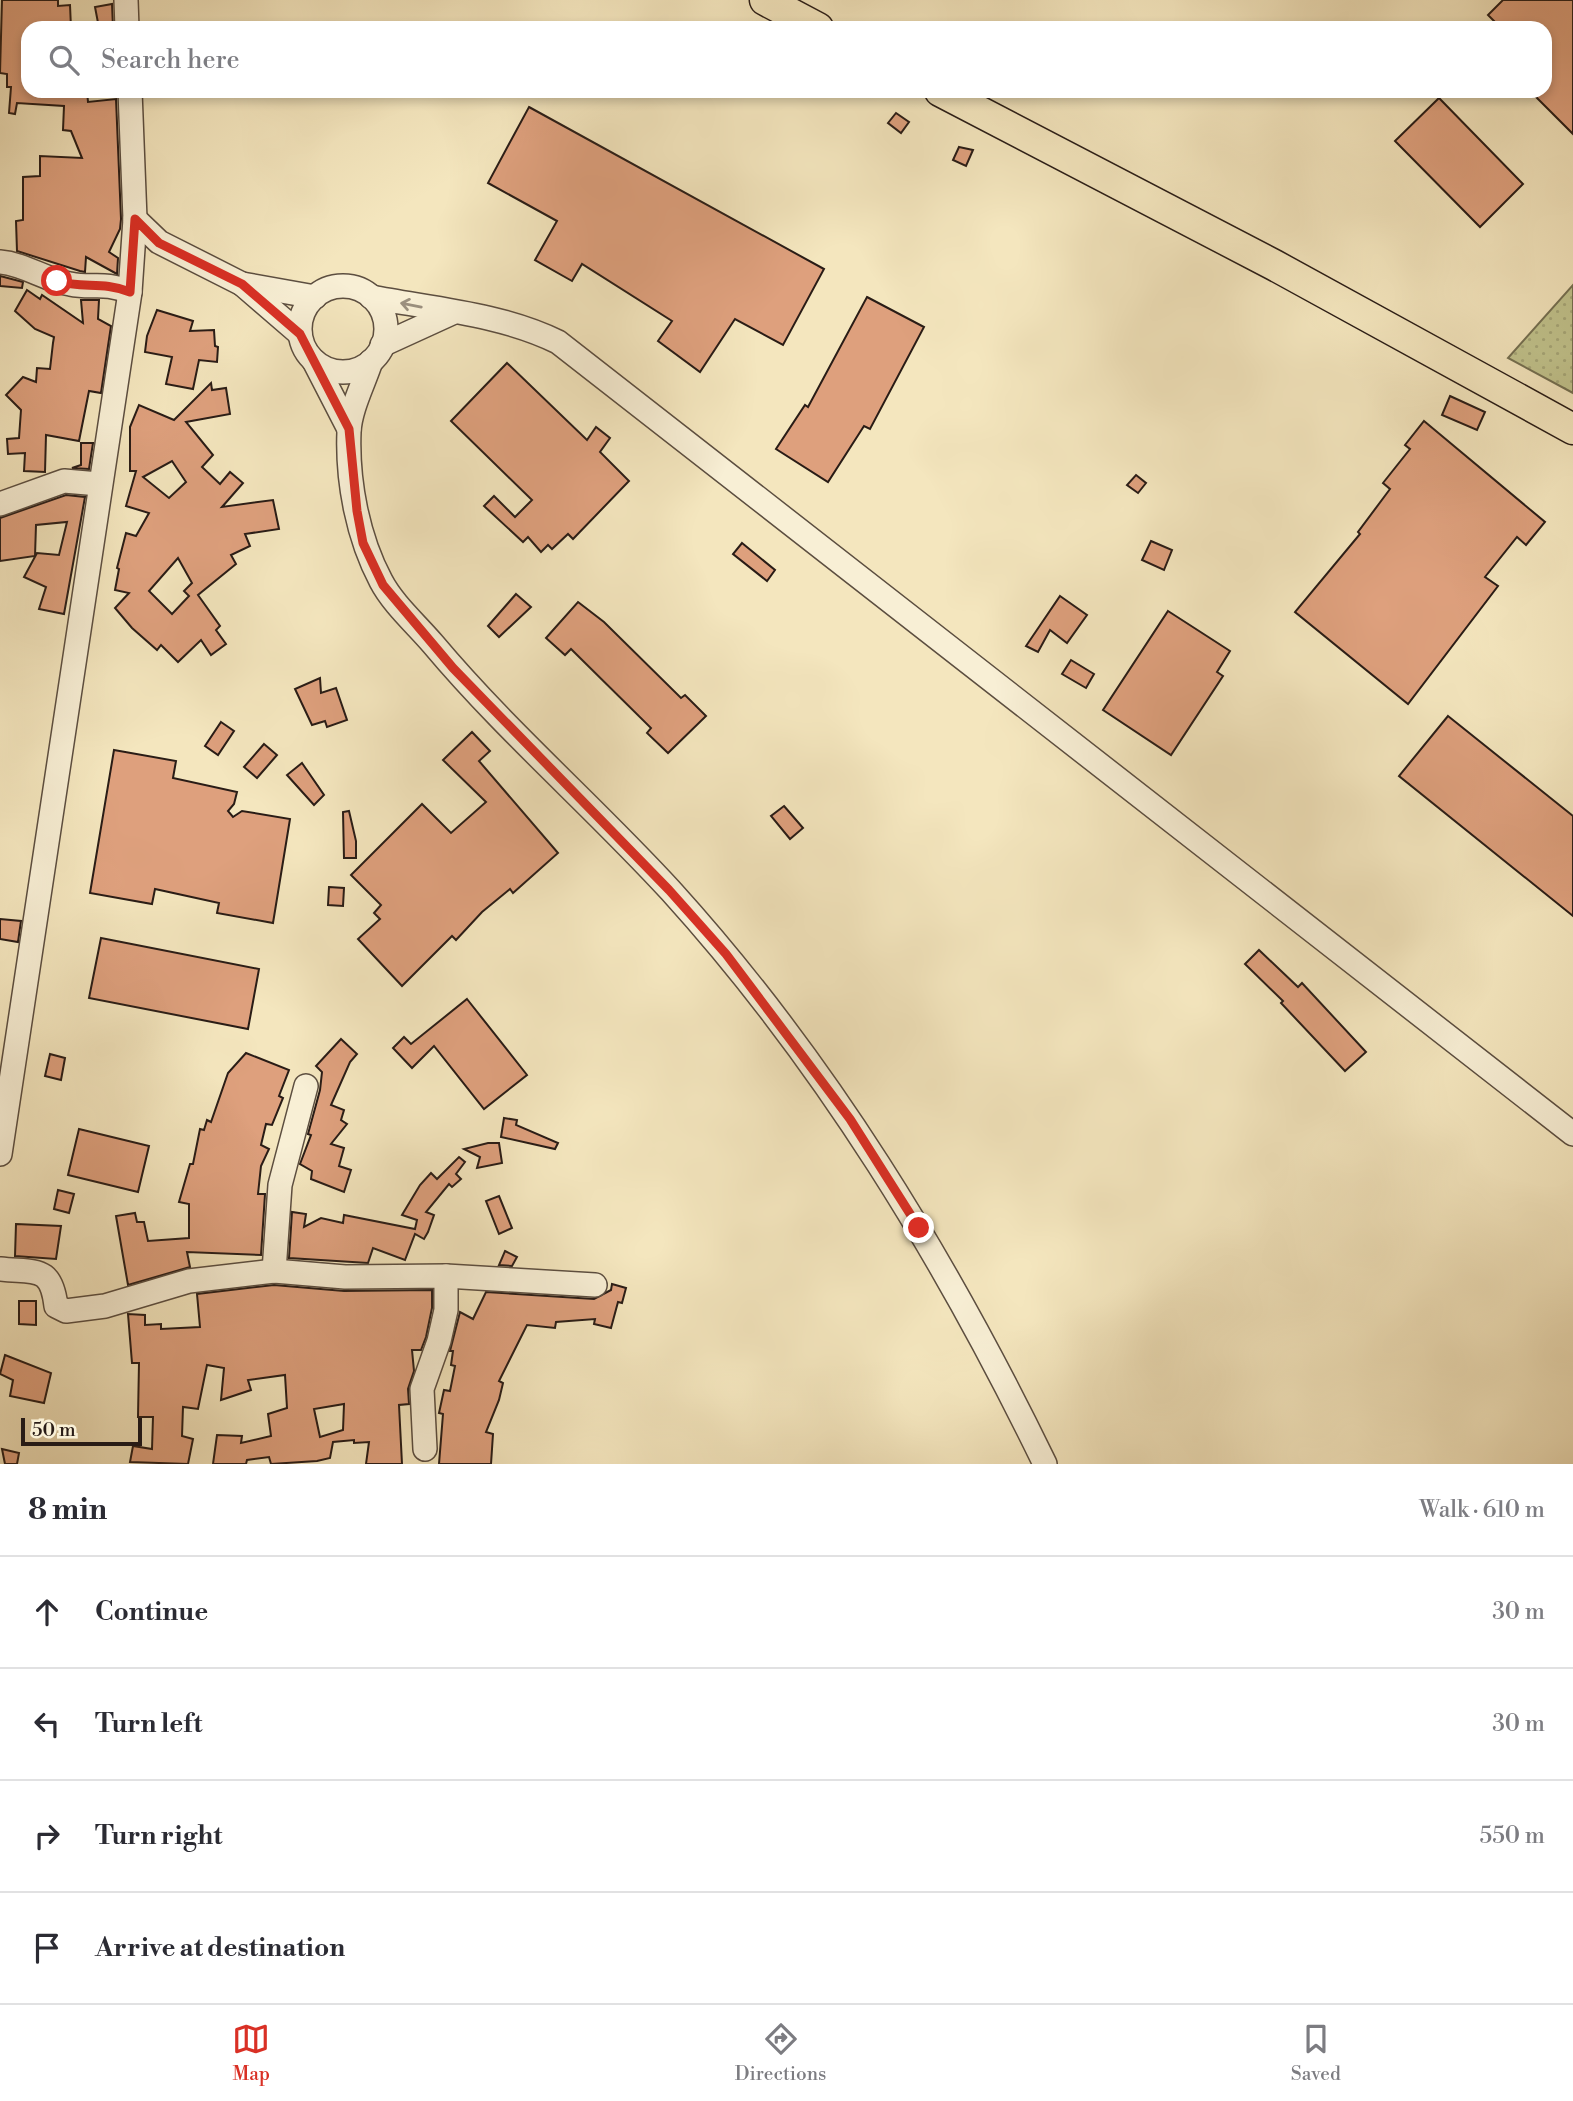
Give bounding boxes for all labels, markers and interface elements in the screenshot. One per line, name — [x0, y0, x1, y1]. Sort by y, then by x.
search box — [21, 21, 1552, 98]
icon: search — [45, 41, 83, 79]
text: Search here — [101, 44, 240, 76]
route start — [41, 265, 72, 296]
one-way arrow — [400, 298, 423, 311]
route end — [903, 1212, 934, 1243]
scale bar — [21, 1415, 142, 1447]
text: 50 m — [32, 1418, 76, 1442]
text: 8 min — [28, 1491, 107, 1529]
text: Walk · 610 m — [1419, 1496, 1545, 1524]
icon: ahead — [28, 1593, 66, 1631]
text: Continue — [95, 1596, 208, 1628]
text: 30 m — [1492, 1598, 1545, 1626]
icon: left — [28, 1705, 66, 1743]
text: Turn left — [95, 1708, 203, 1740]
text: 30 m — [1492, 1710, 1545, 1738]
icon: right — [28, 1817, 66, 1855]
text: Turn right — [95, 1820, 223, 1852]
text: 550 m — [1480, 1822, 1545, 1850]
icon: arrive — [28, 1929, 66, 1967]
text: Arrive at destination — [95, 1932, 345, 1964]
tab: Map — [232, 2020, 270, 2086]
tab: Directions — [735, 2020, 826, 2086]
tab: Saved — [1291, 2020, 1341, 2086]

